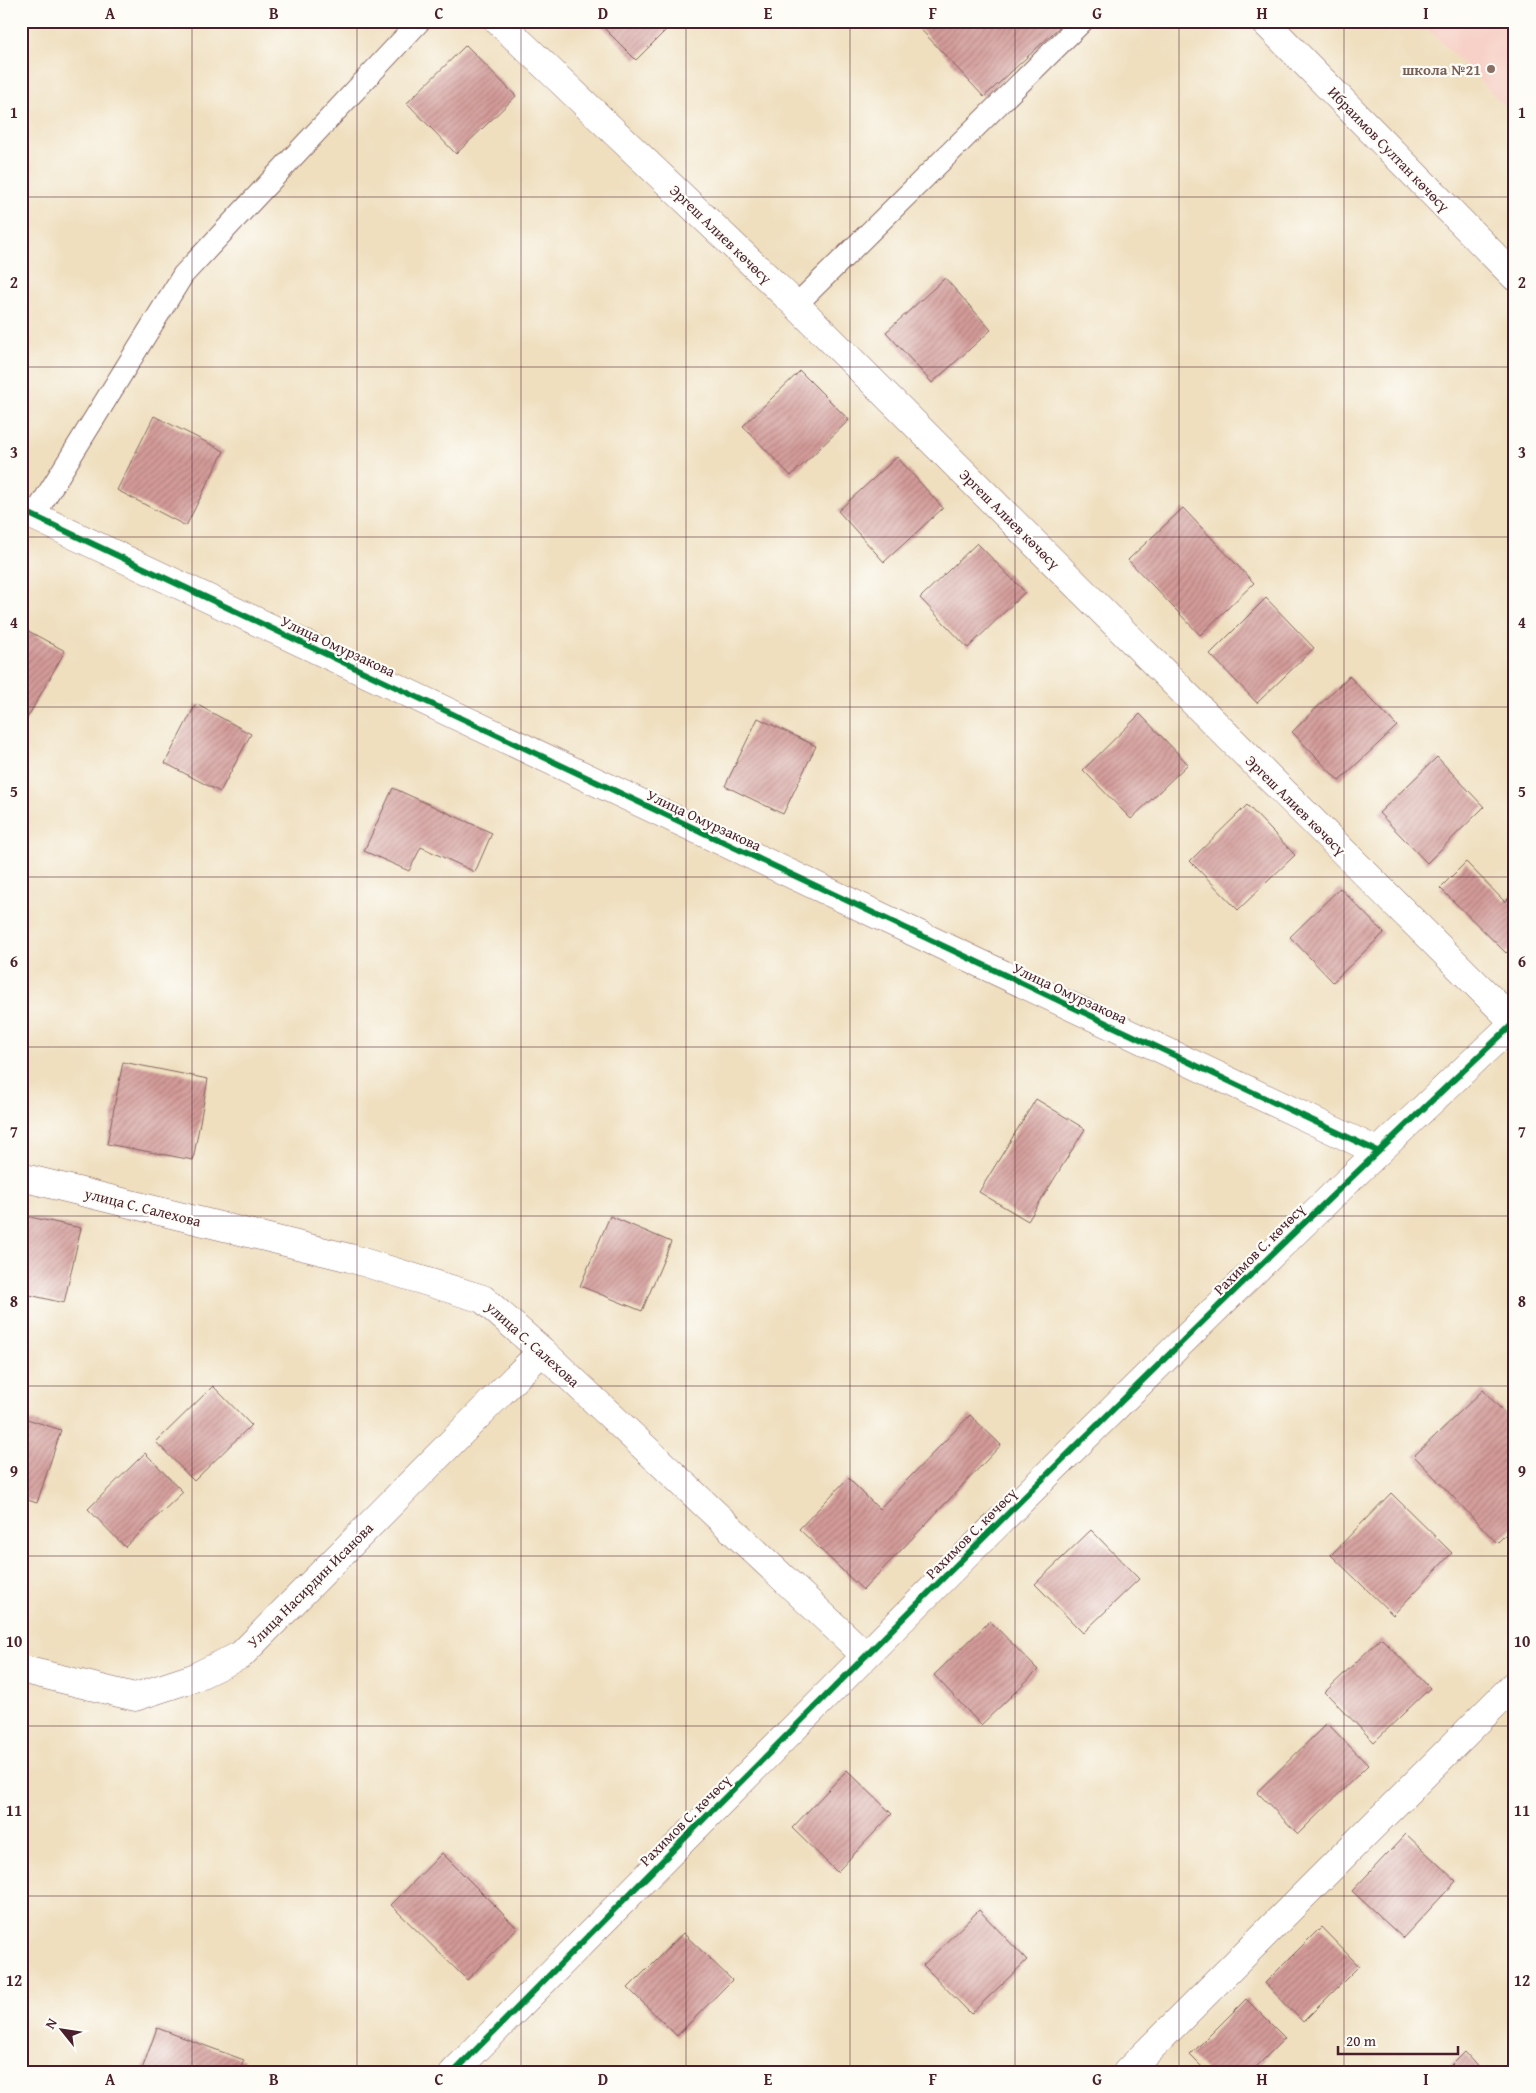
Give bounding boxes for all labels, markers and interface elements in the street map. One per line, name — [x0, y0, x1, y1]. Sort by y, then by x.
text: A — [105, 1, 116, 25]
text: B — [269, 1, 279, 25]
text: C — [434, 1, 444, 25]
text: D — [598, 1, 608, 25]
text: E — [764, 1, 773, 25]
text: F — [929, 1, 937, 25]
text: G — [1092, 1, 1102, 25]
text: H — [1256, 1, 1268, 25]
text: I — [1423, 1, 1429, 25]
place label: школа №21 — [1402, 59, 1481, 80]
marker: школа №21 — [1485, 63, 1497, 75]
street label: Ибраимов Султан көчөсү — [1323, 82, 1455, 216]
text: 1 — [10, 100, 18, 124]
text: 1 — [1518, 100, 1526, 124]
street label: Эргеш Алиев көчөсү — [665, 180, 777, 288]
text: 2 — [10, 270, 18, 294]
text: 2 — [1518, 270, 1526, 294]
text: 3 — [10, 440, 18, 464]
text: 3 — [1518, 440, 1526, 464]
street label: Эргеш Алиев көчөсү — [955, 464, 1065, 574]
text: 4 — [10, 610, 18, 634]
street label: Улица Омурзакова — [277, 610, 400, 682]
text: 4 — [1518, 610, 1526, 634]
street label: Эргеш Алиев көчөсү — [1241, 750, 1351, 860]
text: 5 — [10, 779, 18, 803]
text: 5 — [1518, 779, 1526, 803]
street label: Улица Омурзакова — [643, 784, 766, 856]
text: 6 — [10, 949, 18, 973]
text: 6 — [1518, 949, 1526, 973]
street label: Улица Омурзакова — [1009, 957, 1132, 1029]
text: 7 — [10, 1119, 18, 1143]
text: 7 — [1518, 1119, 1526, 1143]
street label: улица С. Салехова — [82, 1182, 204, 1232]
street label: Рахимов С. көчөсү — [1209, 1199, 1309, 1299]
text: 8 — [10, 1289, 18, 1313]
text: 8 — [1518, 1289, 1526, 1313]
street label: улица С. Салехова — [481, 1296, 585, 1392]
text: 9 — [10, 1459, 18, 1483]
text: 9 — [1518, 1459, 1526, 1483]
street label: Рахимов С. көчөсү — [921, 1483, 1021, 1583]
street label: Улица Насирдин Исанова — [243, 1517, 378, 1652]
text: 10 — [6, 1629, 22, 1653]
text: 10 — [1514, 1629, 1530, 1653]
street label: Рахимов С. көчөсү — [635, 1770, 735, 1870]
text: 11 — [6, 1798, 22, 1822]
text: 11 — [1514, 1798, 1530, 1822]
text: 12 — [6, 1968, 22, 1992]
text: 12 — [1514, 1968, 1530, 1992]
north arrow — [38, 2006, 88, 2056]
text: N — [40, 2014, 62, 2033]
scale bar — [1338, 2023, 1458, 2055]
text: 20 m — [1346, 2030, 1377, 2051]
text: A — [105, 2067, 116, 2091]
text: B — [269, 2067, 279, 2091]
text: C — [434, 2067, 444, 2091]
text: D — [598, 2067, 608, 2091]
text: E — [764, 2067, 773, 2091]
text: F — [929, 2067, 937, 2091]
text: G — [1092, 2067, 1102, 2091]
text: H — [1256, 2067, 1268, 2091]
text: I — [1423, 2067, 1429, 2091]

